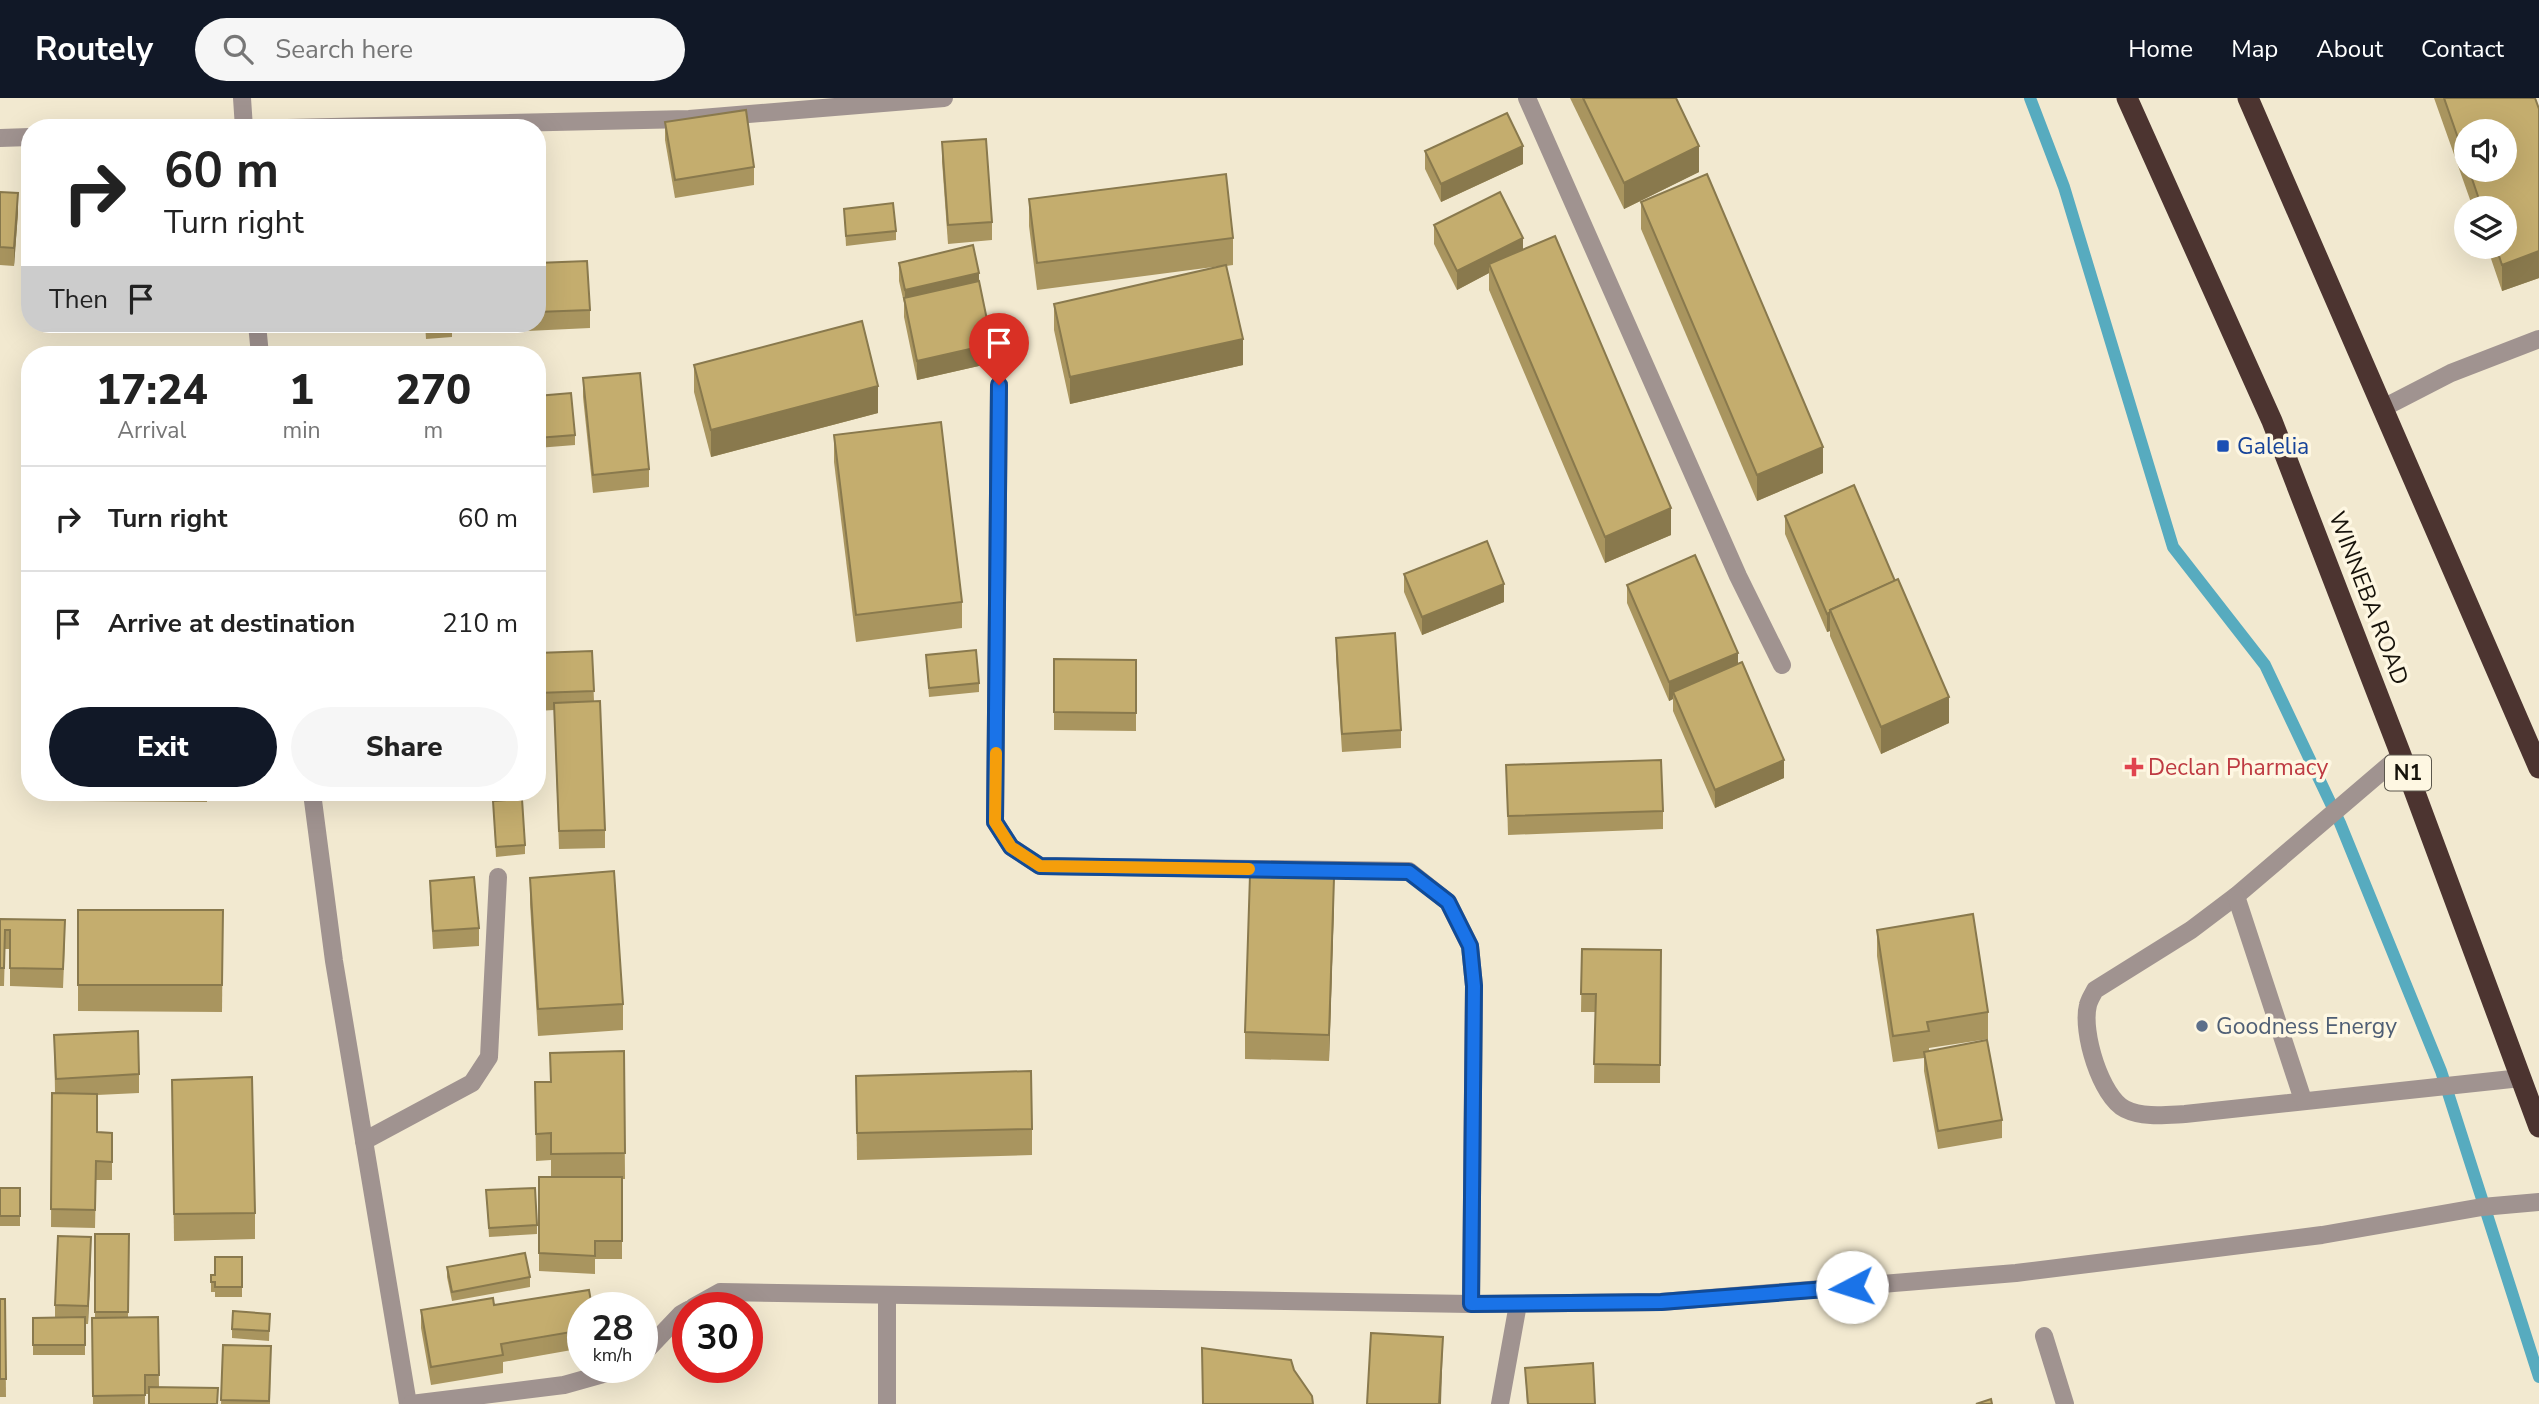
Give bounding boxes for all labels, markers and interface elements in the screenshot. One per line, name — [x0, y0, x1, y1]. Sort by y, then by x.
search box — [195, 18, 685, 81]
text: Routely — [35, 27, 153, 72]
icon: search — [219, 30, 257, 68]
text: Search here — [275, 32, 413, 67]
text: Home — [2128, 33, 2193, 65]
text: Map — [2231, 33, 2278, 65]
text: About — [2316, 33, 2383, 65]
text: Contact — [2421, 33, 2504, 65]
map controls — [2454, 119, 2517, 259]
button: sound — [2454, 119, 2517, 182]
text: 60 m — [164, 137, 279, 204]
icon: right — [49, 147, 140, 238]
button: layers — [2454, 196, 2517, 259]
text: Turn right — [164, 201, 304, 244]
icon: arrive — [122, 280, 160, 318]
text: Then — [49, 282, 108, 317]
pin — [969, 313, 1029, 385]
icon: arrive — [980, 324, 1018, 362]
text: 17:24 — [96, 362, 208, 419]
text: 1 — [289, 362, 314, 419]
text: 270 — [396, 362, 471, 419]
text: Arrival — [117, 415, 186, 446]
text: min — [283, 415, 321, 446]
text: m — [423, 415, 443, 446]
place label: Galelia — [2237, 431, 2309, 462]
marker: Galelia — [2215, 438, 2231, 454]
icon: right — [49, 500, 87, 538]
text: Turn right — [108, 501, 227, 536]
text: 60 m — [458, 501, 518, 536]
street label: WINNEBA ROAD — [2321, 507, 2416, 689]
icon: arrive — [49, 605, 87, 643]
text: Arrive at destination — [108, 606, 355, 641]
text: 210 m — [442, 606, 518, 641]
button: Exit — [49, 707, 277, 787]
button: Share — [291, 707, 518, 787]
place label: Declan Pharmacy — [2148, 752, 2329, 783]
road number: N1 — [2385, 756, 2431, 790]
marker: Declan Pharmacy — [2126, 759, 2142, 775]
place label: Goodness Energy — [2216, 1011, 2397, 1042]
marker: Goodness Energy — [2194, 1018, 2210, 1034]
position arrow — [1815, 1250, 1889, 1324]
speed limit sign: 30 — [672, 1292, 763, 1383]
text: 28 — [591, 1305, 634, 1352]
text: km/h — [593, 1343, 632, 1367]

